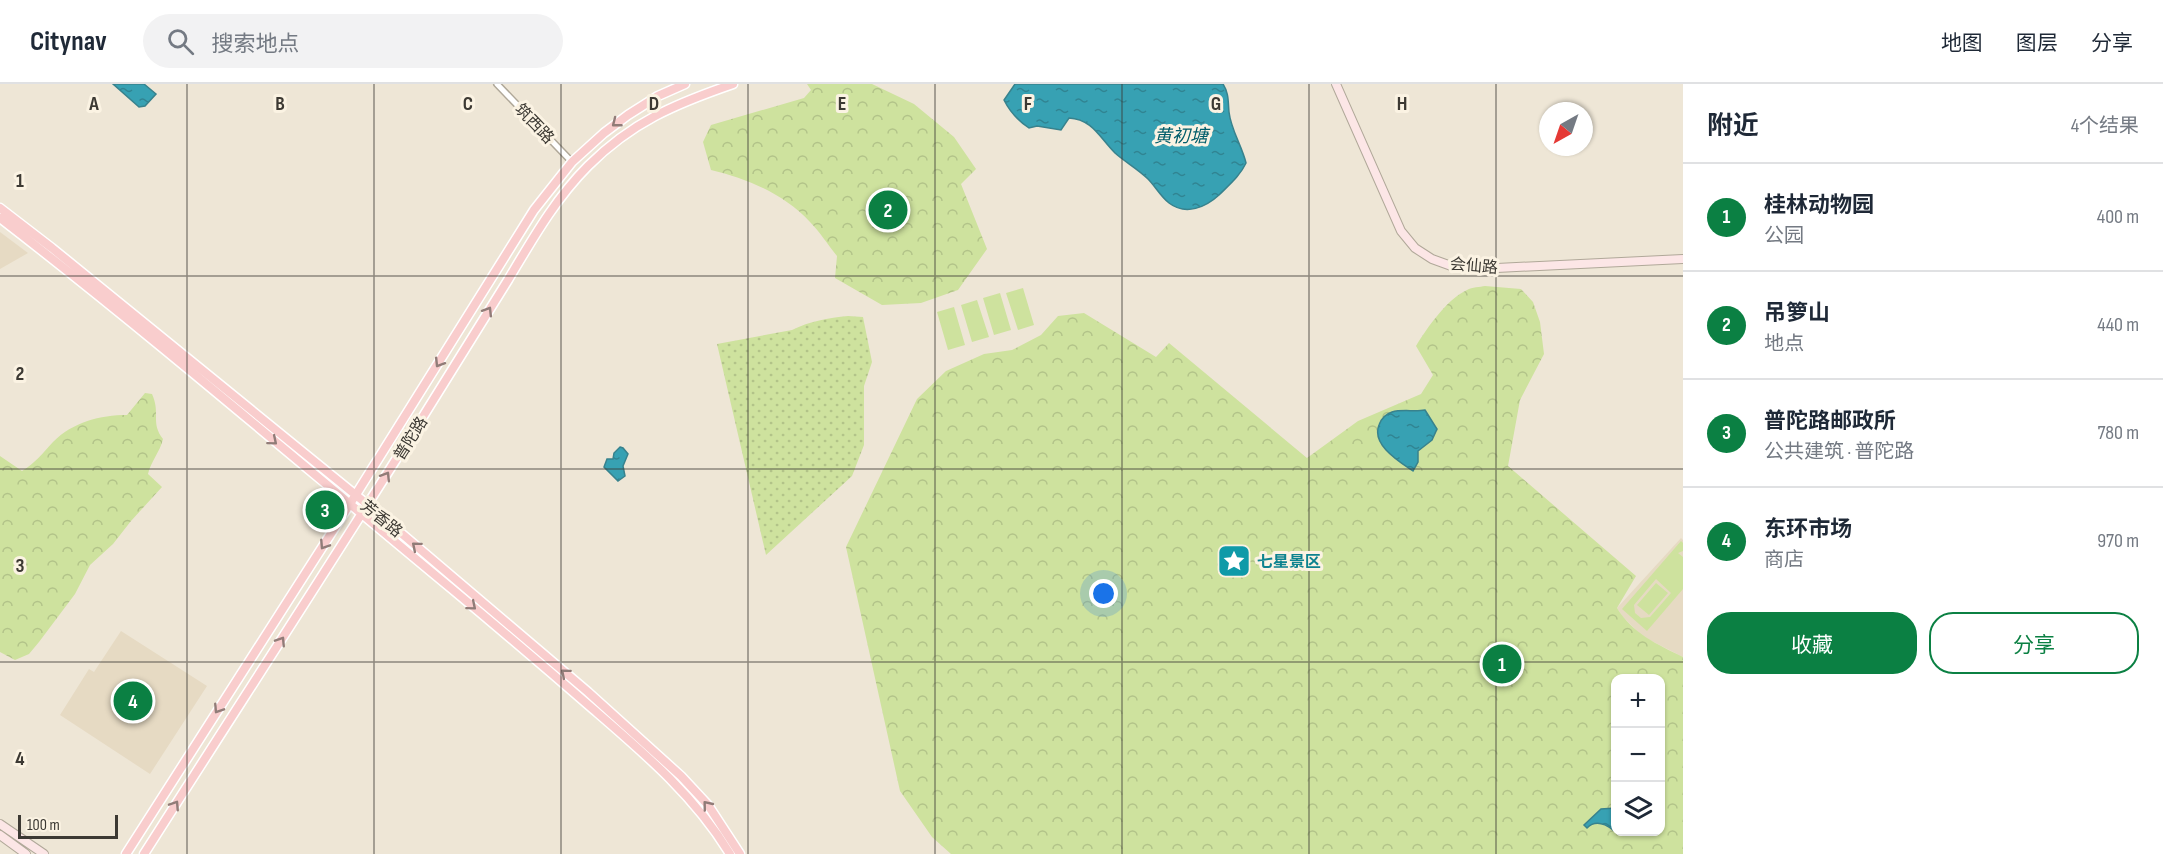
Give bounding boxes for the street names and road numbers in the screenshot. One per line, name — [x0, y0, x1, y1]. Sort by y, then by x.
street label: 筑西路 — [510, 100, 557, 148]
street label: 会仙路 — [1449, 255, 1499, 278]
street label: 普陀路 — [390, 413, 432, 464]
street label: 芳香路 — [356, 497, 406, 542]

